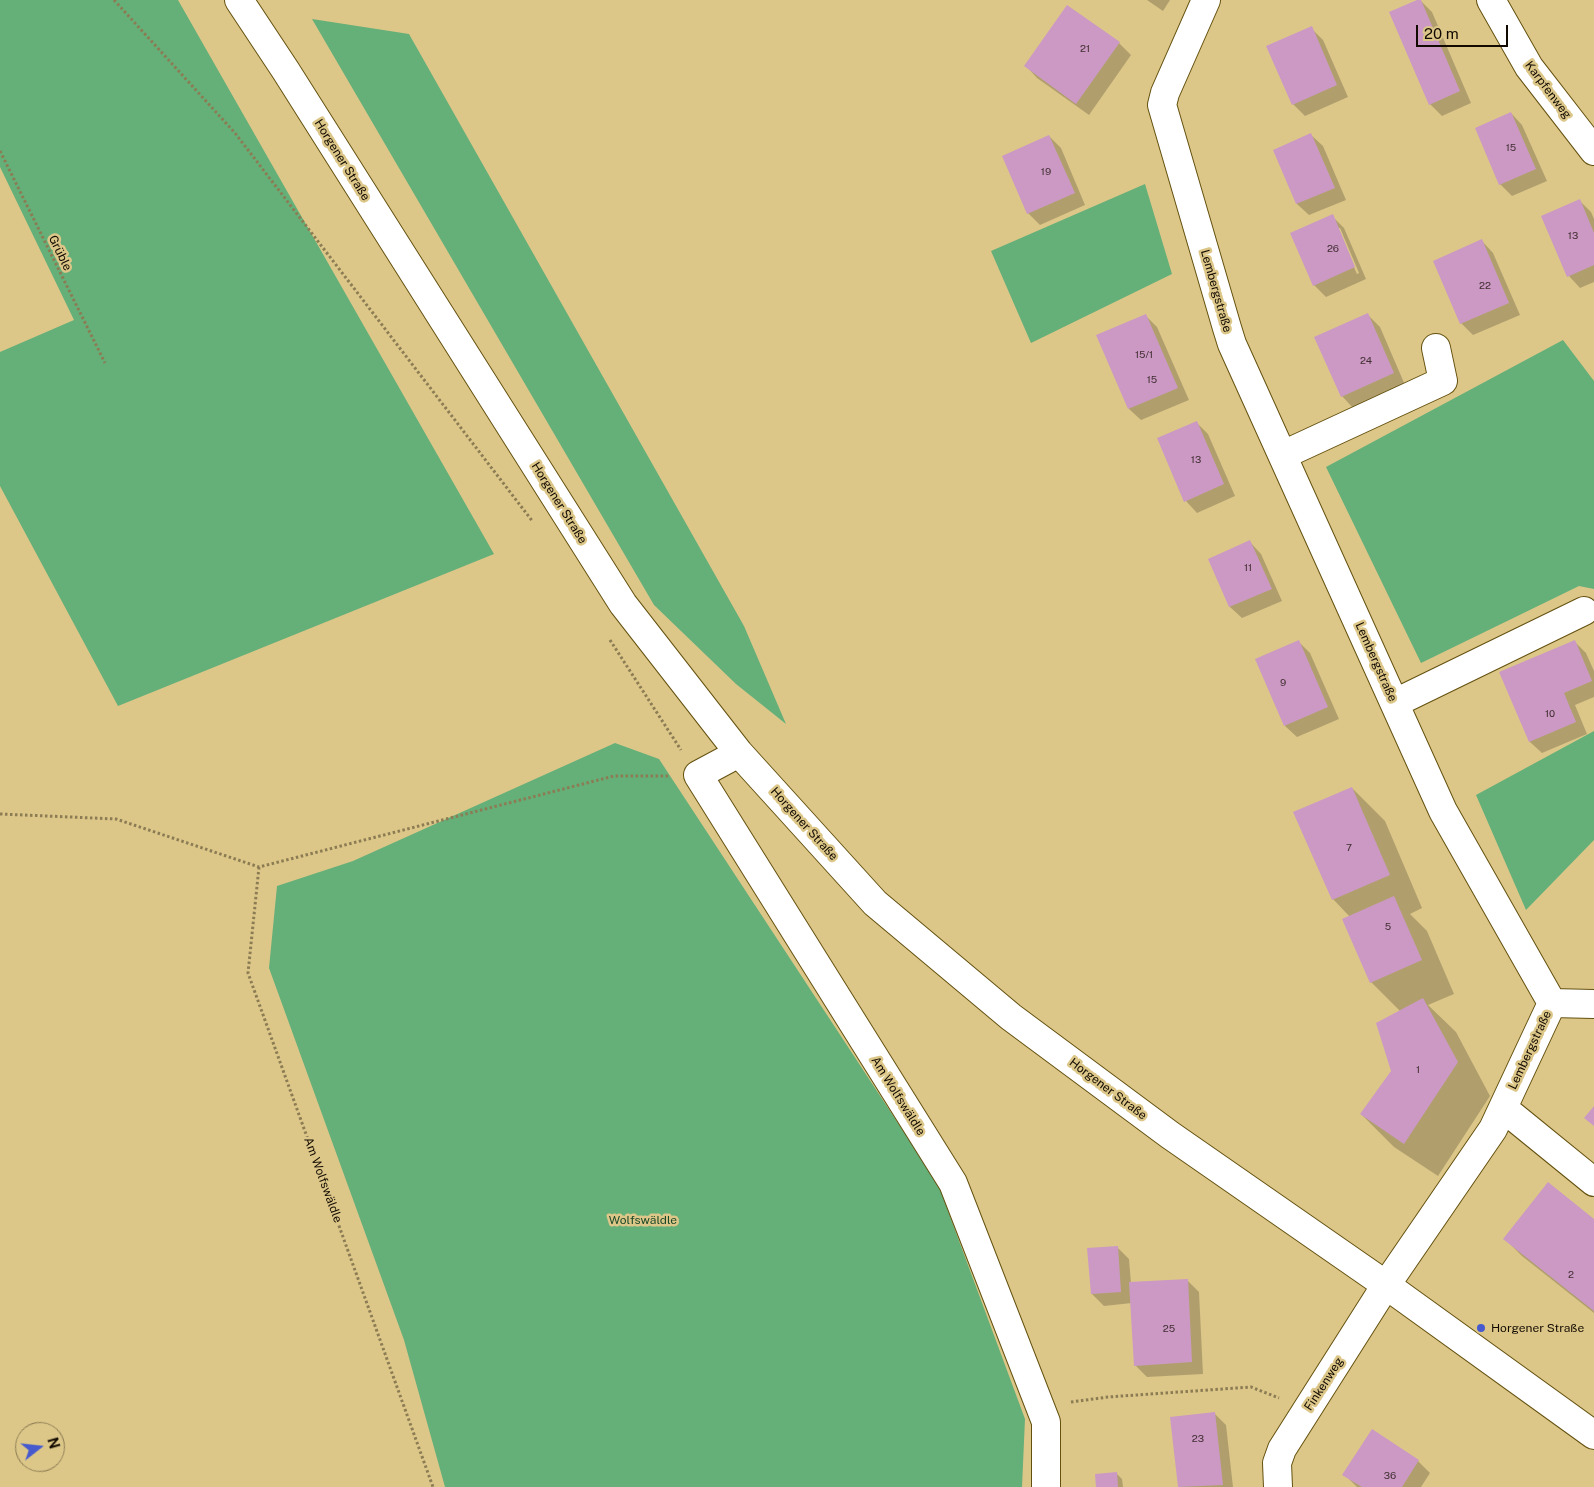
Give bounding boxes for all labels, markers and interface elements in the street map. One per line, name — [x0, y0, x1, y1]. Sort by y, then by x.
scale bar — [1419, 15, 1512, 47]
text: 20 m — [1424, 25, 1459, 42]
house number: 21 — [1080, 43, 1090, 55]
street label: Karpfenweg — [1522, 59, 1574, 121]
street label: Horgener Straße — [311, 117, 373, 203]
house number: 15 — [1506, 142, 1516, 154]
house number: 19 — [1041, 166, 1051, 178]
house number: 13 — [1568, 230, 1578, 242]
street label: Grüble — [45, 233, 75, 273]
house number: 26 — [1327, 243, 1339, 255]
street label: Lembergstraße — [1197, 248, 1235, 334]
house number: 22 — [1479, 280, 1491, 292]
house number: 15/1 — [1135, 349, 1153, 361]
house number: 24 — [1360, 355, 1372, 367]
house number: 15 — [1147, 374, 1157, 386]
house number: 13 — [1191, 454, 1201, 466]
street label: Horgener Straße — [528, 460, 590, 546]
house number: 11 — [1244, 562, 1252, 574]
street label: Lembergstraße — [1352, 620, 1400, 704]
house number: 9 — [1280, 677, 1286, 689]
house number: 10 — [1545, 708, 1555, 720]
street label: Horgener Straße — [767, 785, 841, 863]
house number: 7 — [1346, 842, 1352, 854]
house number: 5 — [1385, 921, 1391, 933]
street label: Lembergstraße — [1505, 1008, 1555, 1092]
street label: Am Wolfswäldle — [868, 1054, 928, 1138]
street label: Horgener Straße — [1066, 1055, 1150, 1123]
house number: 1 — [1416, 1064, 1420, 1076]
street label: Am Wolfswäldle — [301, 1135, 345, 1225]
park label: Wolfswäldle — [609, 1213, 677, 1227]
house number: 2 — [1568, 1269, 1574, 1281]
place label: Horgener Straße — [1491, 1321, 1584, 1335]
marker: Horgener Straße — [1475, 1322, 1487, 1334]
house number: 25 — [1163, 1323, 1175, 1335]
street label: Finkenweg — [1301, 1355, 1347, 1413]
north arrow — [15, 1422, 65, 1472]
house number: 23 — [1192, 1433, 1204, 1445]
text: N — [44, 1436, 63, 1451]
house number: 36 — [1384, 1470, 1396, 1482]

